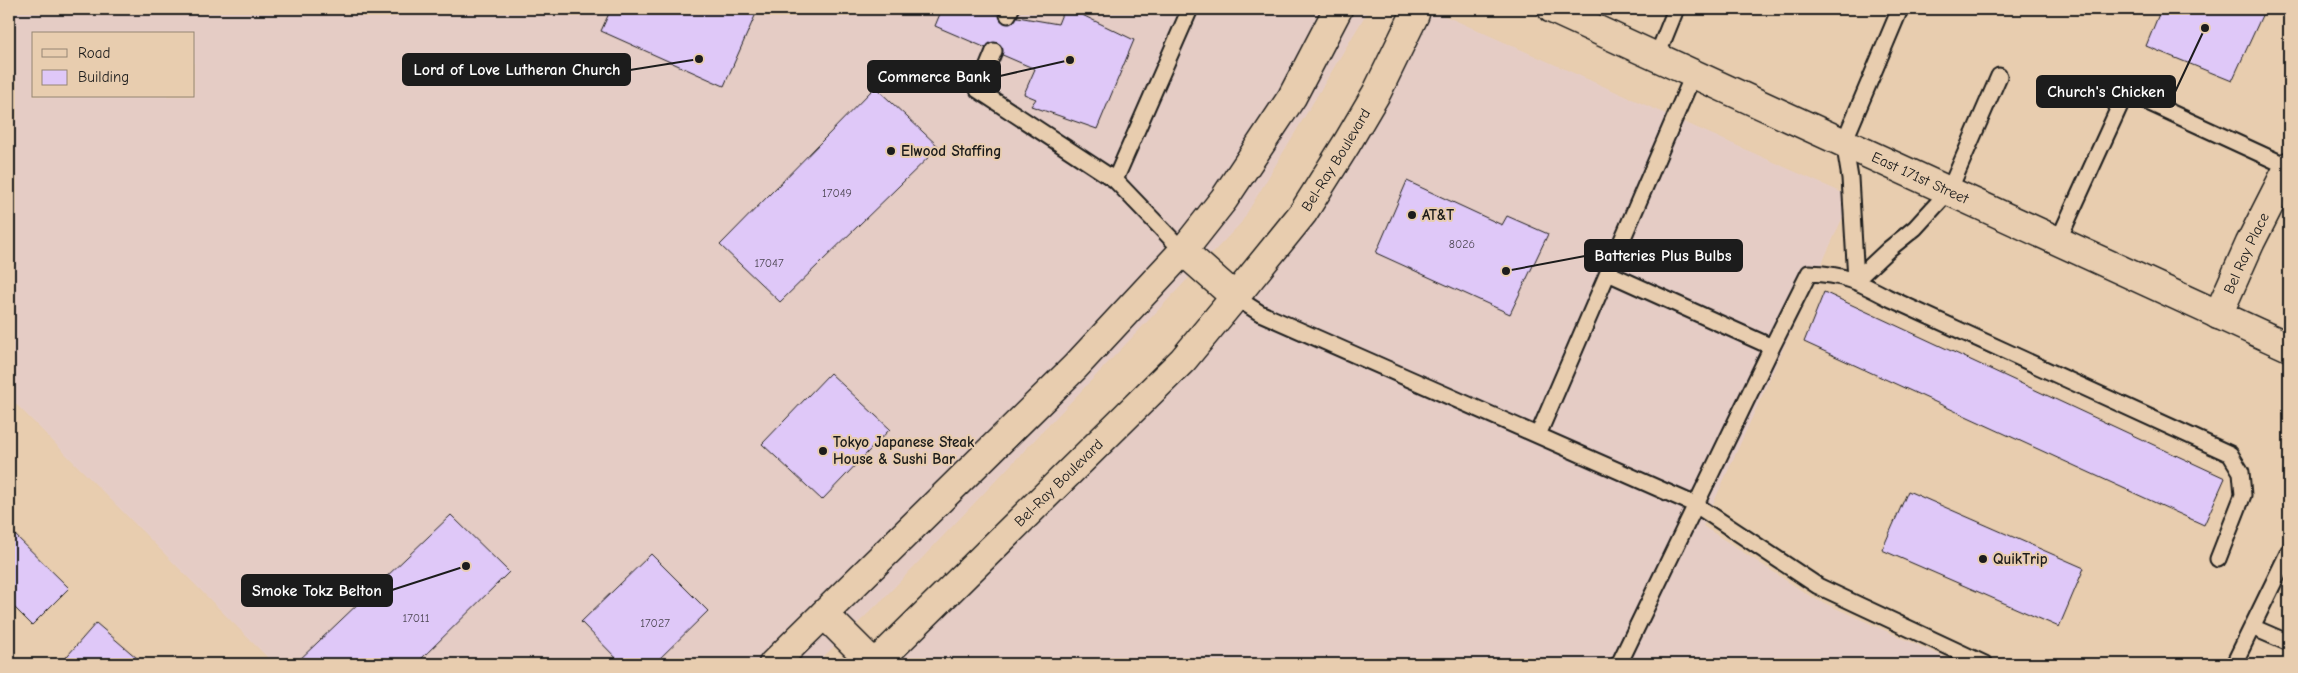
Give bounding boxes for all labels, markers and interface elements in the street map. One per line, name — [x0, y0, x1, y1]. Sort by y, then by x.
legend — [32, 32, 195, 98]
text: Road — [78, 44, 110, 62]
callout: Lord of Love Lutheran Church — [403, 54, 630, 85]
text: Lord of Love Lutheran Church — [414, 61, 620, 79]
callout: Commerce Bank — [868, 61, 1000, 92]
text: Building — [78, 68, 129, 86]
text: Commerce Bank — [878, 68, 991, 86]
callout: Church's Chicken — [2037, 76, 2175, 107]
text: Church's Chicken — [2047, 83, 2165, 101]
street label: Bel-Ray Boulevard — [1297, 105, 1374, 215]
place label: Elwood Staffing — [901, 142, 1001, 160]
marker: Elwood Staffing — [885, 145, 897, 157]
street label: East 171st Street — [1869, 148, 1972, 208]
house number: 17049 — [822, 186, 852, 200]
place label: AT&T — [1422, 206, 1454, 224]
marker: AT&T — [1406, 209, 1418, 221]
street label: Bel Ray Place — [2220, 209, 2273, 297]
house number: 8026 — [1449, 237, 1475, 251]
callout: Batteries Plus Bulbs — [1585, 240, 1742, 271]
text: Batteries Plus Bulbs — [1594, 247, 1732, 265]
house number: 17047 — [754, 256, 784, 270]
place label: Tokyo Japanese Steak House & Sushi Bar — [833, 433, 975, 468]
street label: Bel-Ray Boulevard — [1011, 435, 1107, 530]
marker: Tokyo Japanese Steak House & Sushi Bar — [817, 445, 829, 457]
place label: QuikTrip — [1993, 550, 2048, 568]
marker: QuikTrip — [1977, 553, 1989, 565]
callout: Smoke Tokz Belton — [242, 575, 392, 606]
text: Smoke Tokz Belton — [252, 582, 382, 600]
house number: 17011 — [402, 611, 430, 625]
house number: 17027 — [640, 616, 670, 630]

